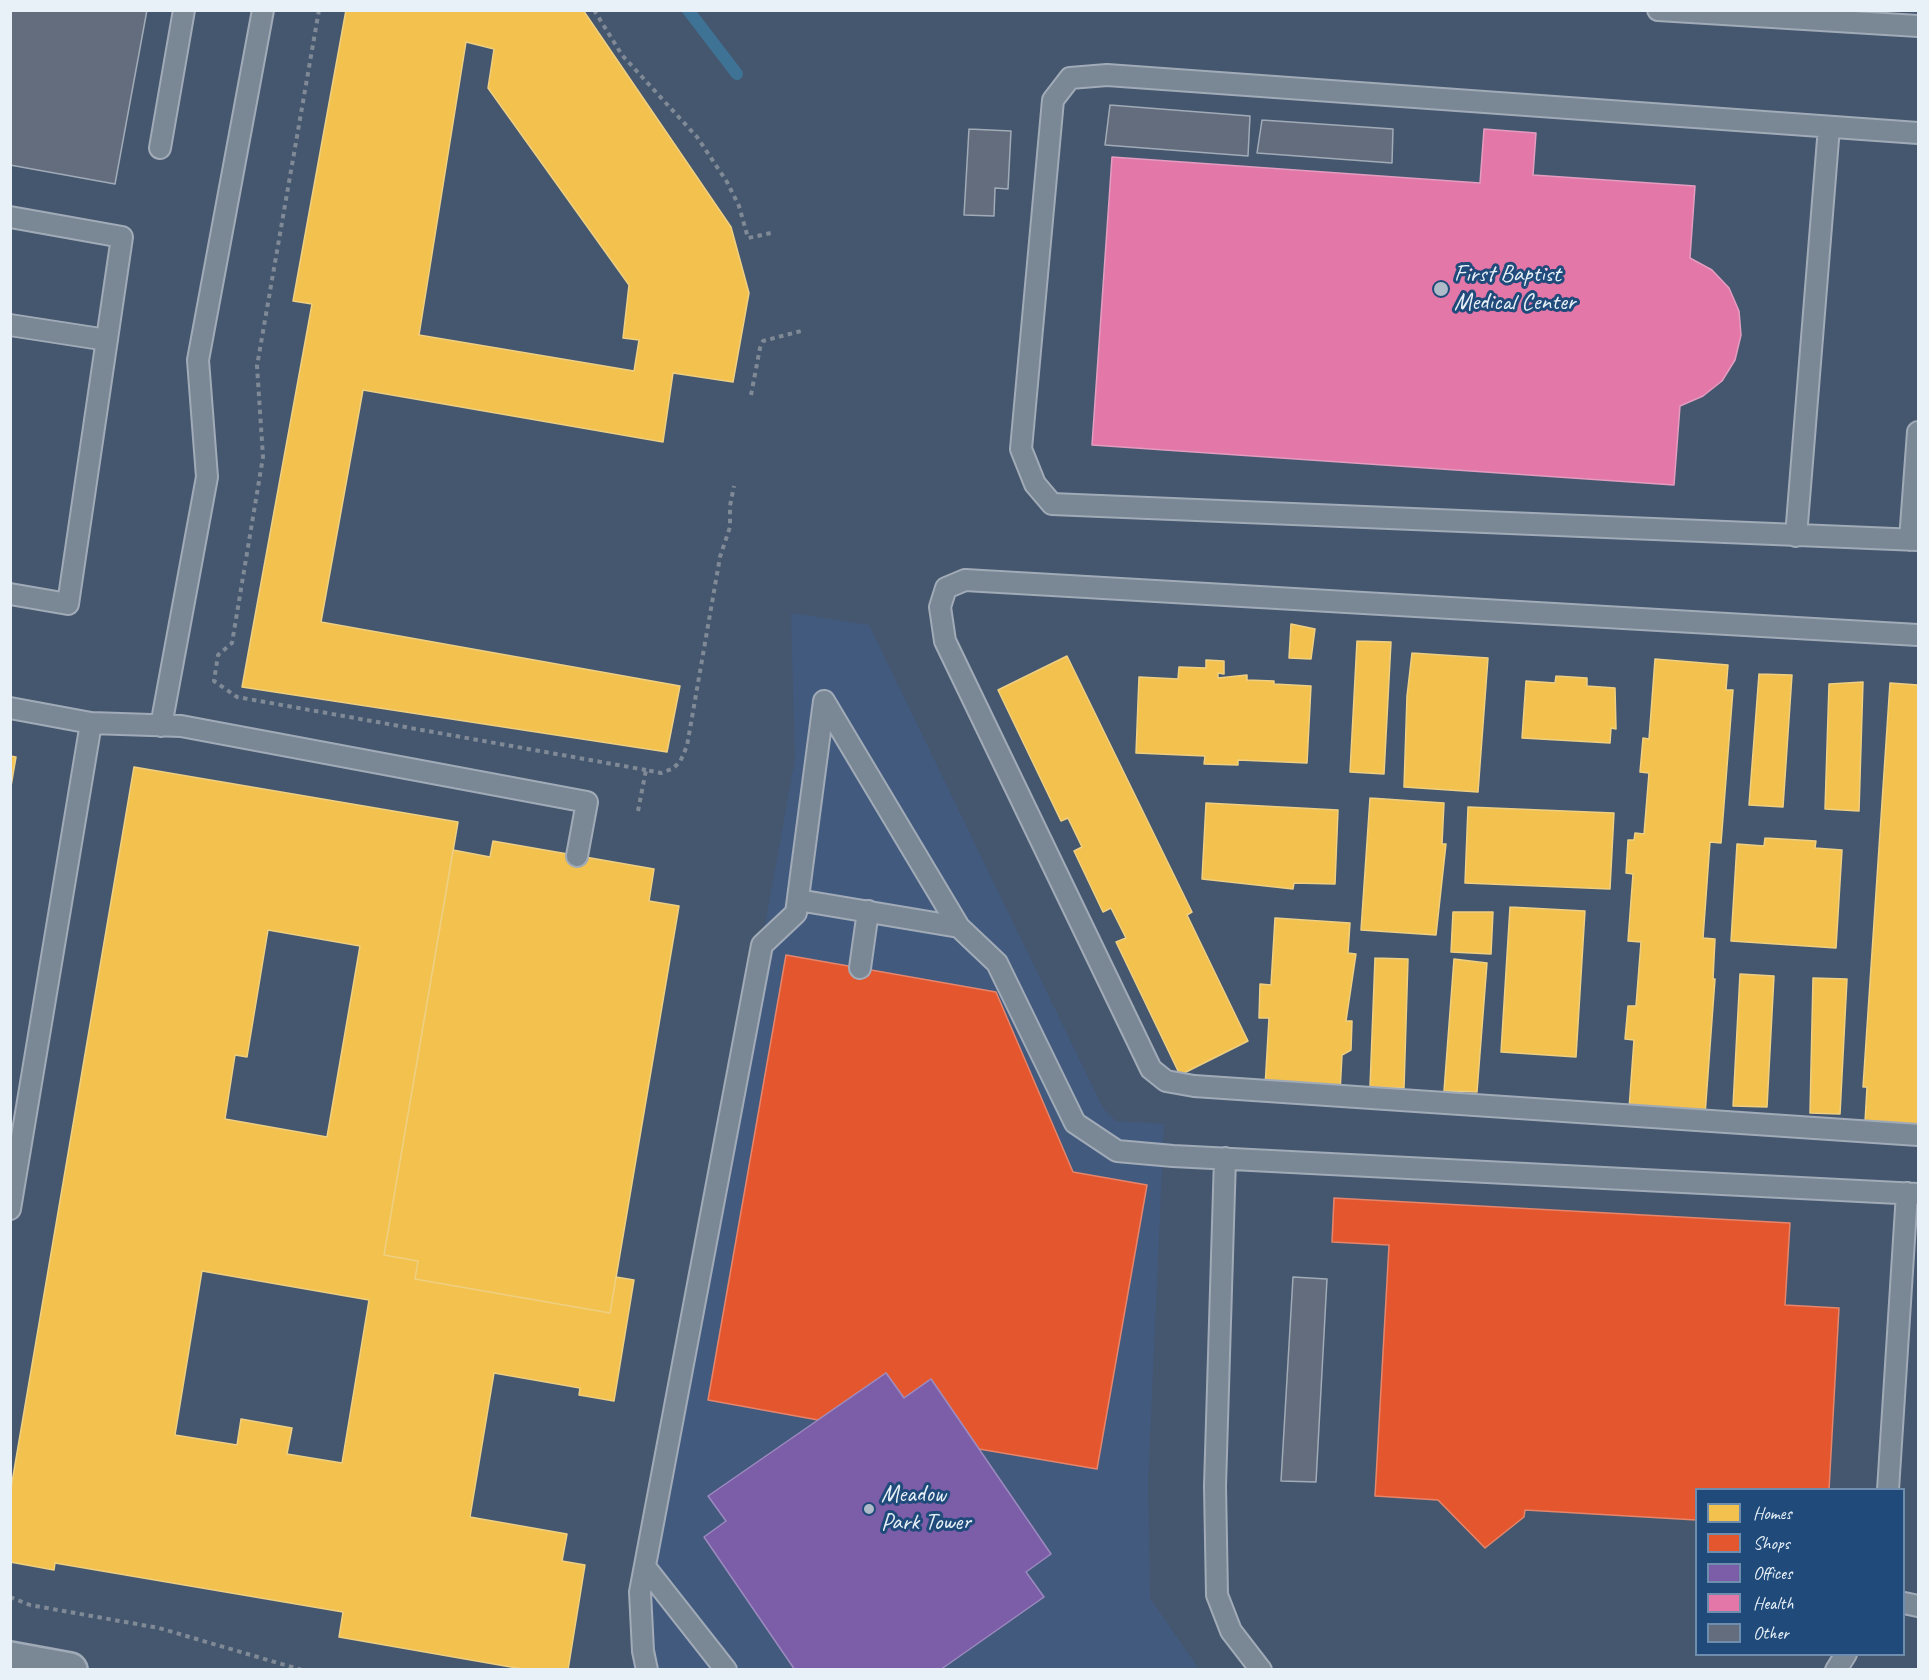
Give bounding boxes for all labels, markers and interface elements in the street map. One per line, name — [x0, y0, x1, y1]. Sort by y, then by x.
place label: First Baptist Medical Center — [1454, 261, 1575, 317]
marker: First Baptist Medical Center — [1432, 280, 1450, 298]
place label: Meadow Park Tower — [881, 1481, 971, 1537]
legend — [1695, 1488, 1905, 1656]
marker: Meadow Park Tower — [862, 1502, 876, 1516]
text: Homes — [1753, 1502, 1792, 1524]
text: Shops — [1753, 1532, 1790, 1554]
text: Offices — [1753, 1562, 1792, 1584]
text: Health — [1753, 1592, 1793, 1614]
text: Other — [1753, 1622, 1789, 1644]

